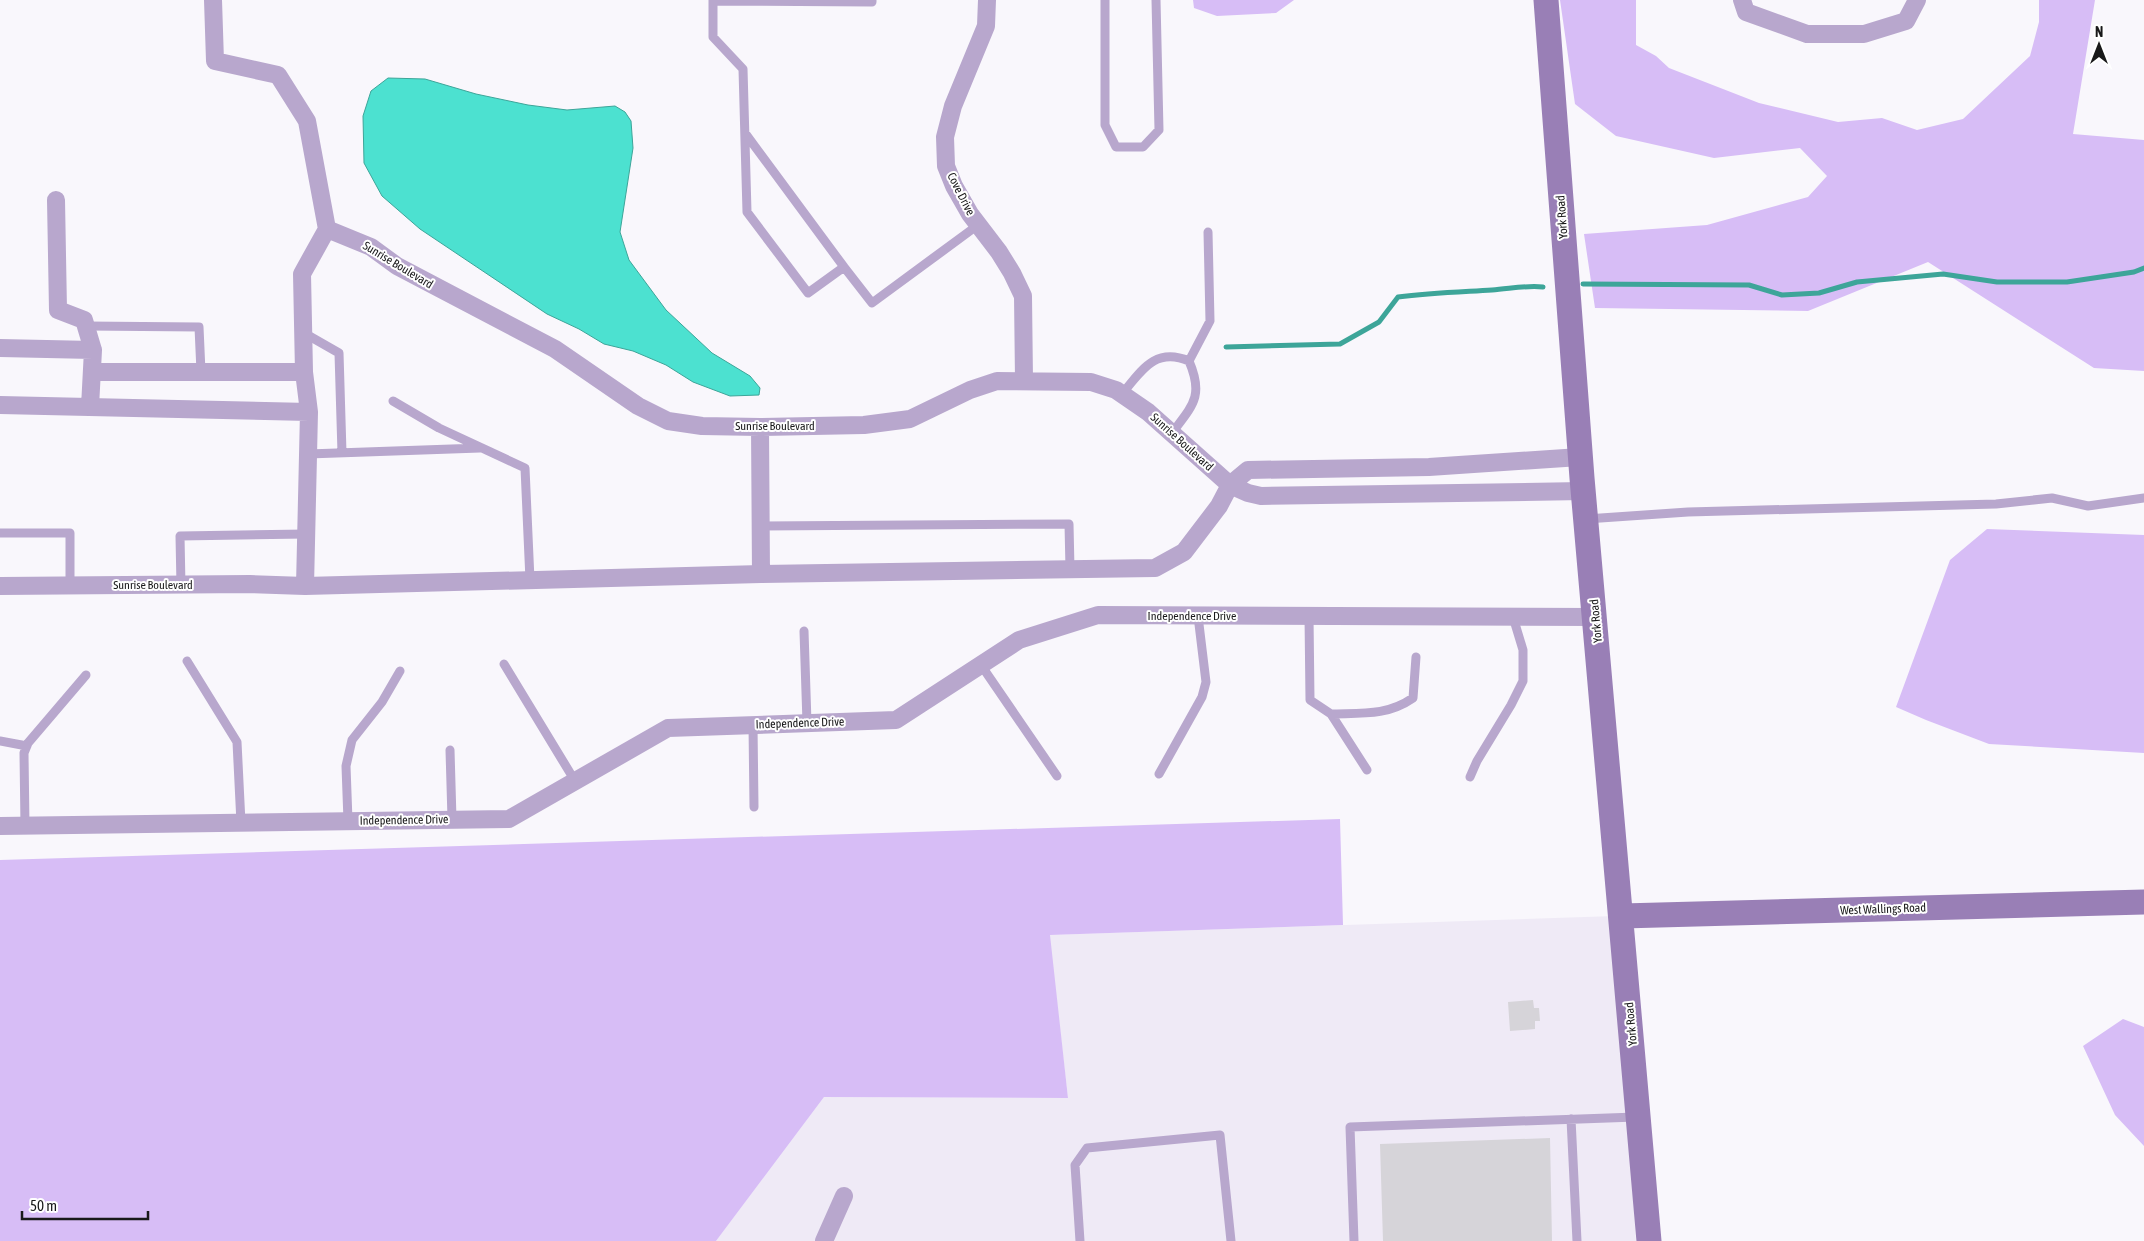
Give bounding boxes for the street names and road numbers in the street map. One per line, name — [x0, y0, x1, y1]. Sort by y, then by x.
street label: Cove Drive — [944, 170, 978, 218]
street label: York Road — [1553, 195, 1571, 239]
street label: Sunrise Boulevard — [360, 239, 436, 291]
street label: Sunrise Boulevard — [1148, 410, 1216, 474]
street label: Sunrise Boulevard — [735, 419, 815, 433]
street label: Sunrise Boulevard — [113, 578, 193, 592]
street label: York Road — [1587, 599, 1605, 643]
street label: Independence Drive — [1148, 609, 1236, 623]
street label: Independence Drive — [755, 714, 845, 732]
street label: Independence Drive — [360, 812, 448, 828]
street label: West Wallings Road — [1840, 901, 1926, 917]
street label: York Road — [1622, 1002, 1640, 1046]

